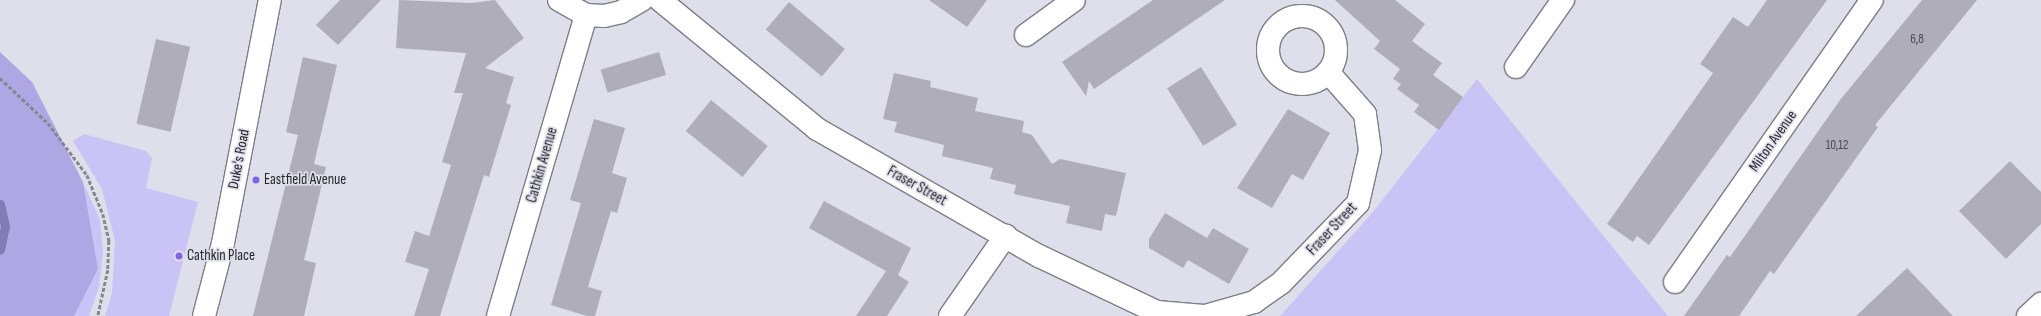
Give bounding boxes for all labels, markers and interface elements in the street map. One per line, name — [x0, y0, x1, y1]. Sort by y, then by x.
house number: 6,8 — [1910, 31, 1924, 47]
street label: Milton Avenue — [1745, 107, 1801, 175]
street label: Cathkin Avenue — [523, 125, 561, 205]
street label: Duke's Road — [224, 128, 254, 190]
house number: 10,12 — [1826, 137, 1848, 153]
street label: Fraser Street — [884, 162, 950, 210]
place label: Eastfield Avenue — [264, 171, 346, 189]
marker: Eastfield Avenue — [251, 175, 261, 185]
street label: Fraser Street — [1303, 199, 1361, 259]
place label: Cathkin Place — [187, 247, 255, 265]
marker: Cathkin Place — [174, 251, 184, 261]

